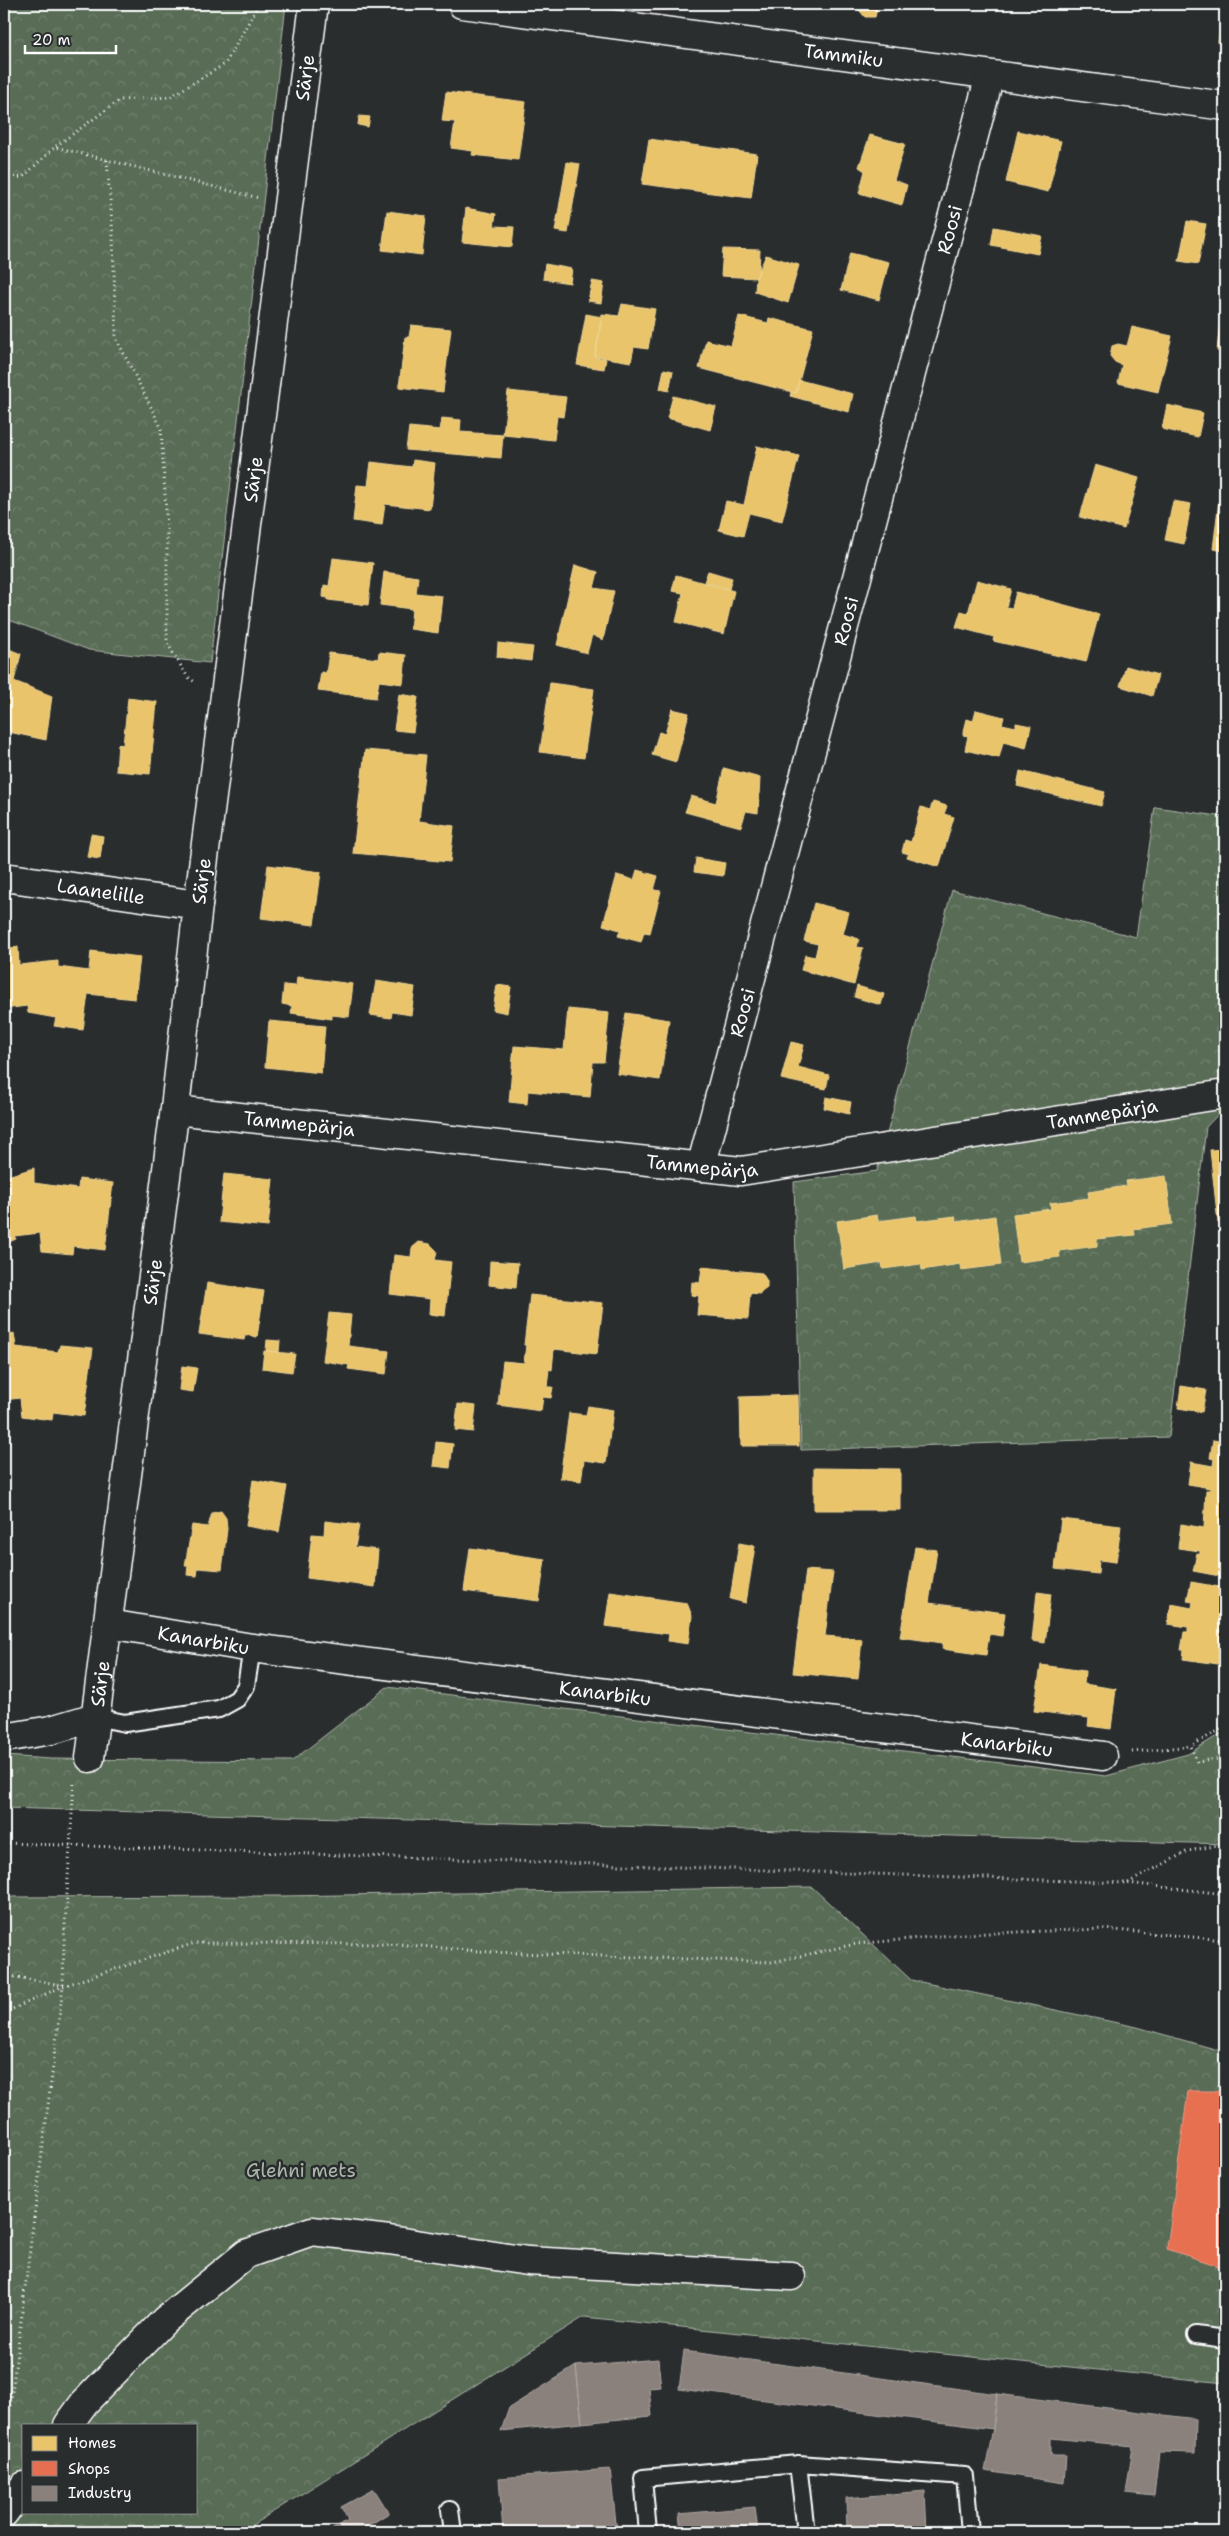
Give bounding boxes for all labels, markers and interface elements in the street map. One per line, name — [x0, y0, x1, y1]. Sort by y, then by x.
scale bar — [25, 22, 116, 54]
text: 20 m — [32, 30, 71, 50]
street label: Tammiku — [802, 38, 885, 73]
street label: Särje — [290, 53, 320, 102]
street label: Roosi — [931, 202, 968, 257]
street label: Särje — [238, 455, 269, 504]
street label: Roosi — [828, 594, 864, 648]
street label: Särje — [186, 856, 217, 906]
street label: Laanelille — [55, 873, 147, 910]
street label: Roosi — [724, 985, 761, 1040]
street label: Tammepärja — [1045, 1093, 1160, 1135]
street label: Tammepärja — [242, 1105, 357, 1142]
street label: Tammepärja — [645, 1149, 760, 1184]
street label: Särje — [137, 1257, 168, 1307]
street label: Kanarbiku — [156, 1620, 251, 1660]
street label: Särje — [85, 1659, 116, 1708]
street label: Kanarbiku — [558, 1675, 653, 1712]
street label: Kanarbiku — [959, 1726, 1054, 1763]
park label: Glehni mets — [246, 2158, 356, 2183]
legend — [22, 2424, 198, 2514]
text: Homes — [68, 2433, 116, 2453]
text: Shops — [68, 2459, 110, 2479]
text: Industry — [68, 2483, 132, 2503]

